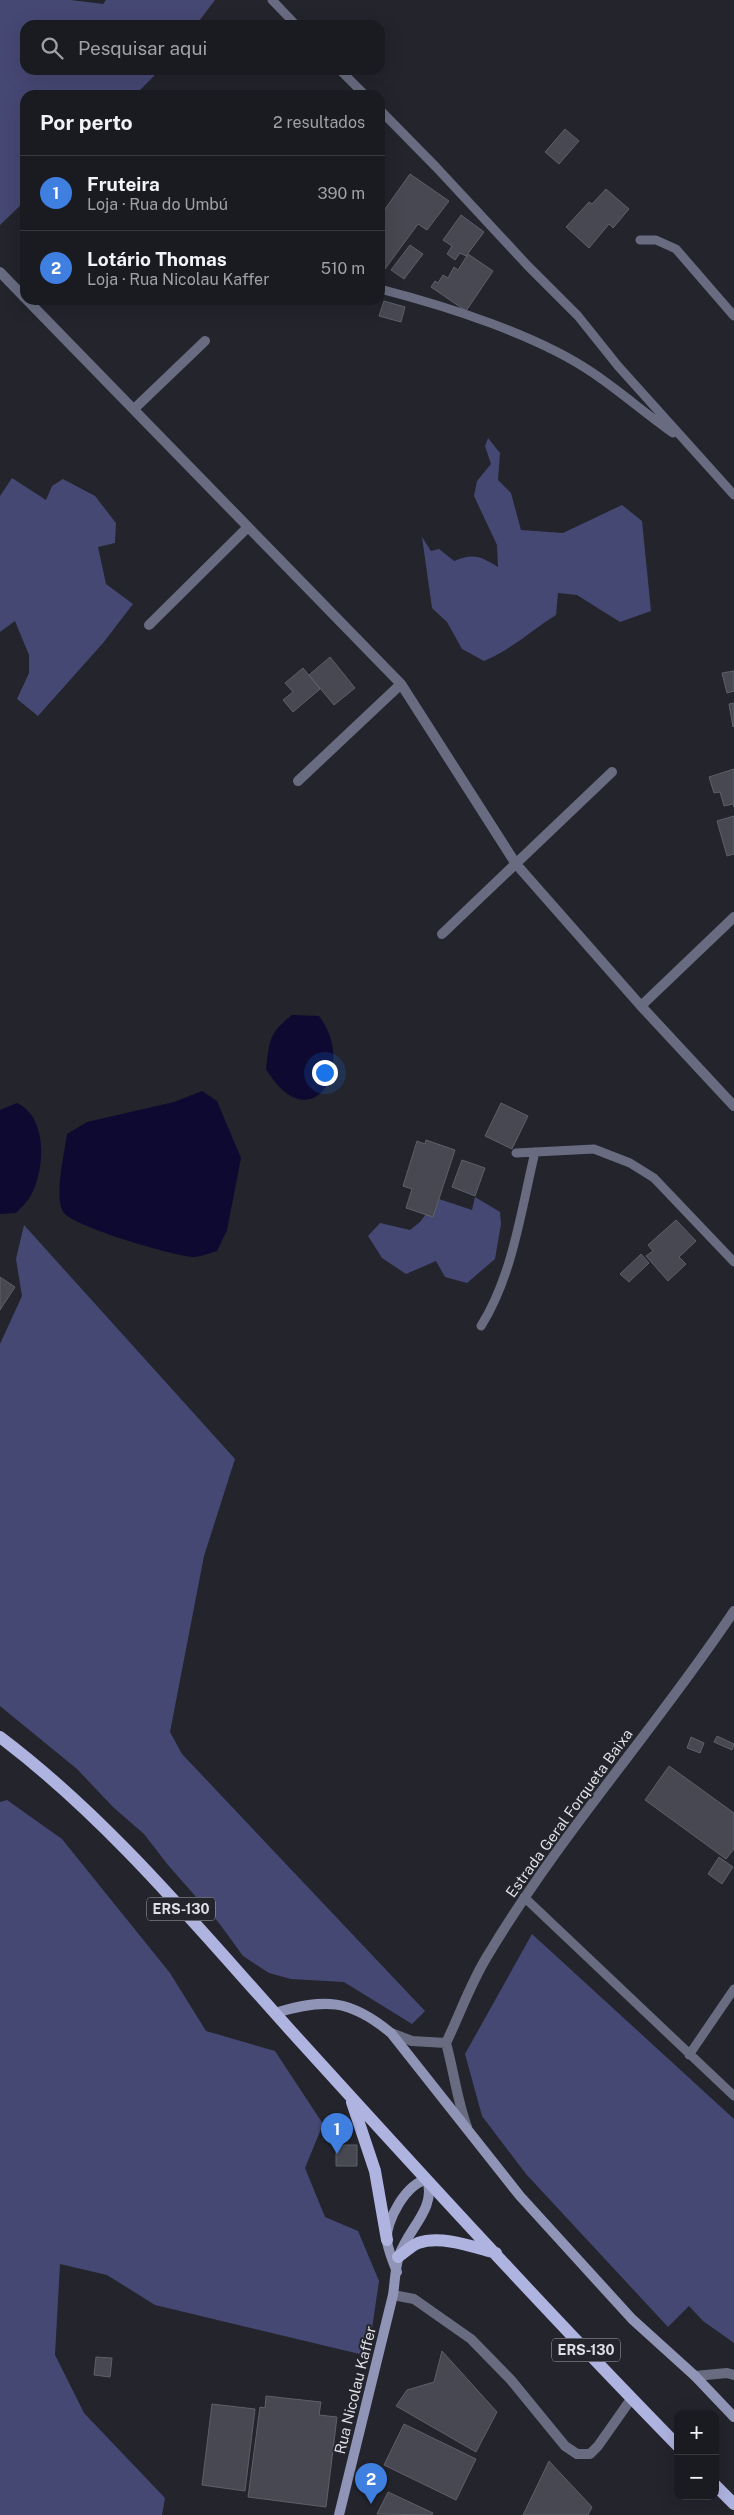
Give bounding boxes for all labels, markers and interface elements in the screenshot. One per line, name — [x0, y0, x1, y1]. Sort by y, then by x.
search box — [20, 20, 385, 75]
icon: search — [38, 34, 66, 62]
text: Pesquisar aqui — [78, 37, 207, 59]
text: Por perto — [40, 110, 133, 135]
text: 2 resultados — [273, 113, 365, 132]
text: Fruteira — [87, 173, 160, 195]
text: 1 — [53, 184, 59, 203]
text: 390 m — [318, 184, 365, 203]
text: Loja · Rua do Umbú — [87, 195, 228, 214]
text: Lotário Thomas — [87, 248, 227, 270]
text: 2 — [51, 259, 61, 278]
text: 510 m — [321, 259, 365, 278]
text: Loja · Rua Nicolau Kaffer — [87, 270, 269, 289]
your location — [312, 1060, 338, 1086]
street label: Estrada Geral Forqueta Baixa — [502, 1726, 636, 1900]
road number: ERS-130 — [147, 1898, 215, 1920]
pin: 1 — [321, 2113, 353, 2154]
street label: Rua Nicolau Kaffer — [331, 2324, 379, 2456]
road number: ERS-130 — [552, 2338, 620, 2362]
map controls — [674, 2410, 719, 2500]
button: + — [674, 2410, 719, 2455]
button: − — [674, 2455, 719, 2500]
pin: 2 — [355, 2463, 387, 2504]

